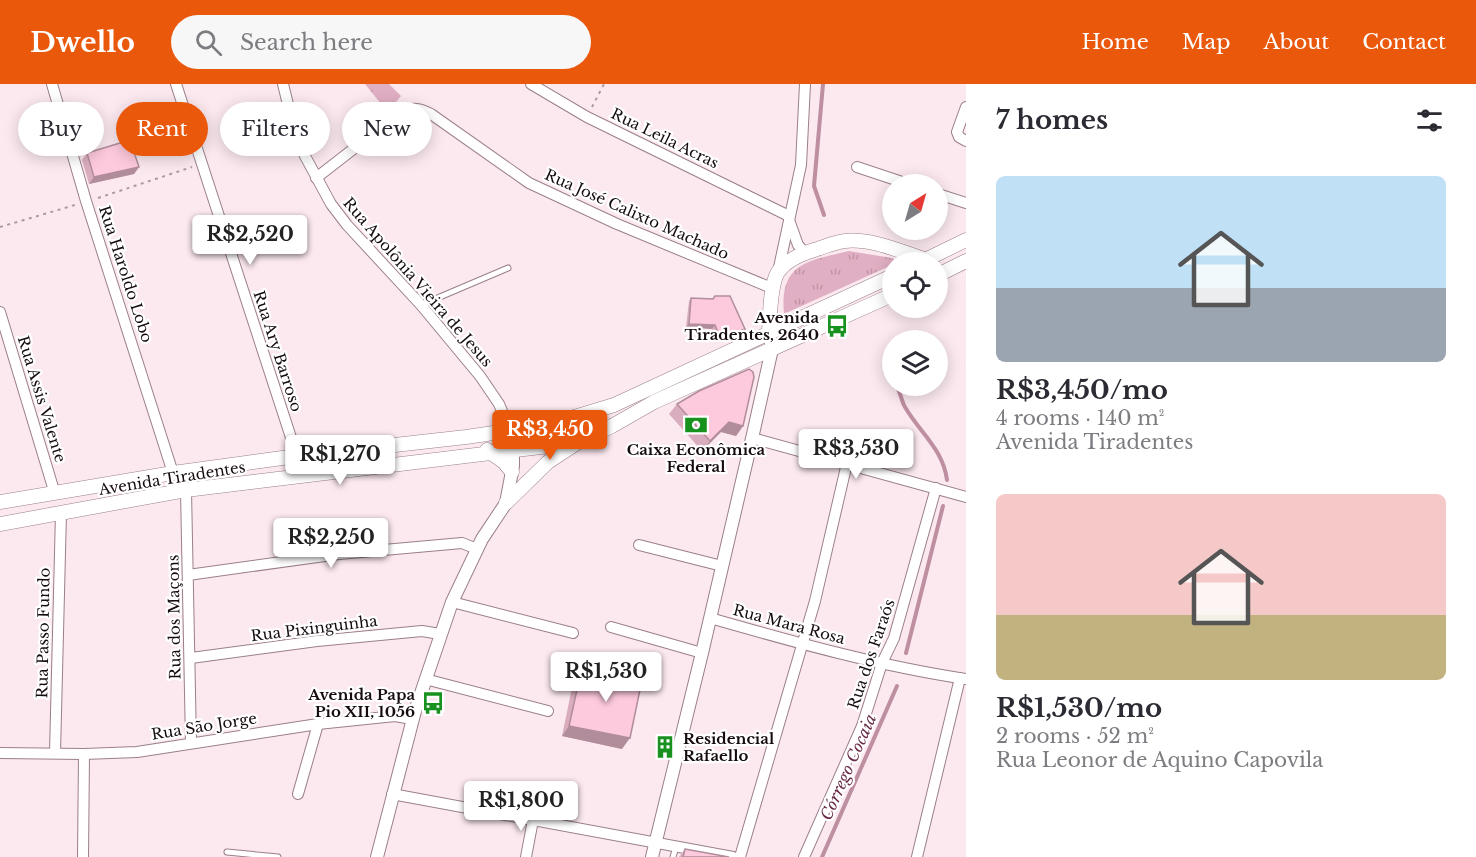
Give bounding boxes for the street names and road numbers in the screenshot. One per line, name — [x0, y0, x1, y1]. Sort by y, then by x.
street label: Rua Leila Acras — [608, 104, 722, 172]
street label: Rua José Calixto Machado — [542, 165, 732, 263]
street label: Rua Apolônia Vieira de Jesus — [339, 193, 497, 371]
street label: Rua Haroldo Lobo — [95, 203, 157, 345]
street label: Rua Ary Barroso — [249, 288, 307, 414]
street label: Rua Assis Valente — [14, 333, 70, 465]
street label: Avenida Tiradentes — [96, 457, 247, 499]
street label: Rua dos Maçons — [163, 554, 185, 680]
street label: Rua Passo Fundo — [32, 567, 54, 699]
street label: Rua dos Faraós — [843, 596, 899, 712]
street label: Rua Mara Rosa — [731, 600, 848, 648]
street label: Rua Pixinguinha — [250, 611, 379, 645]
street label: Rua São Jorge — [150, 708, 258, 744]

